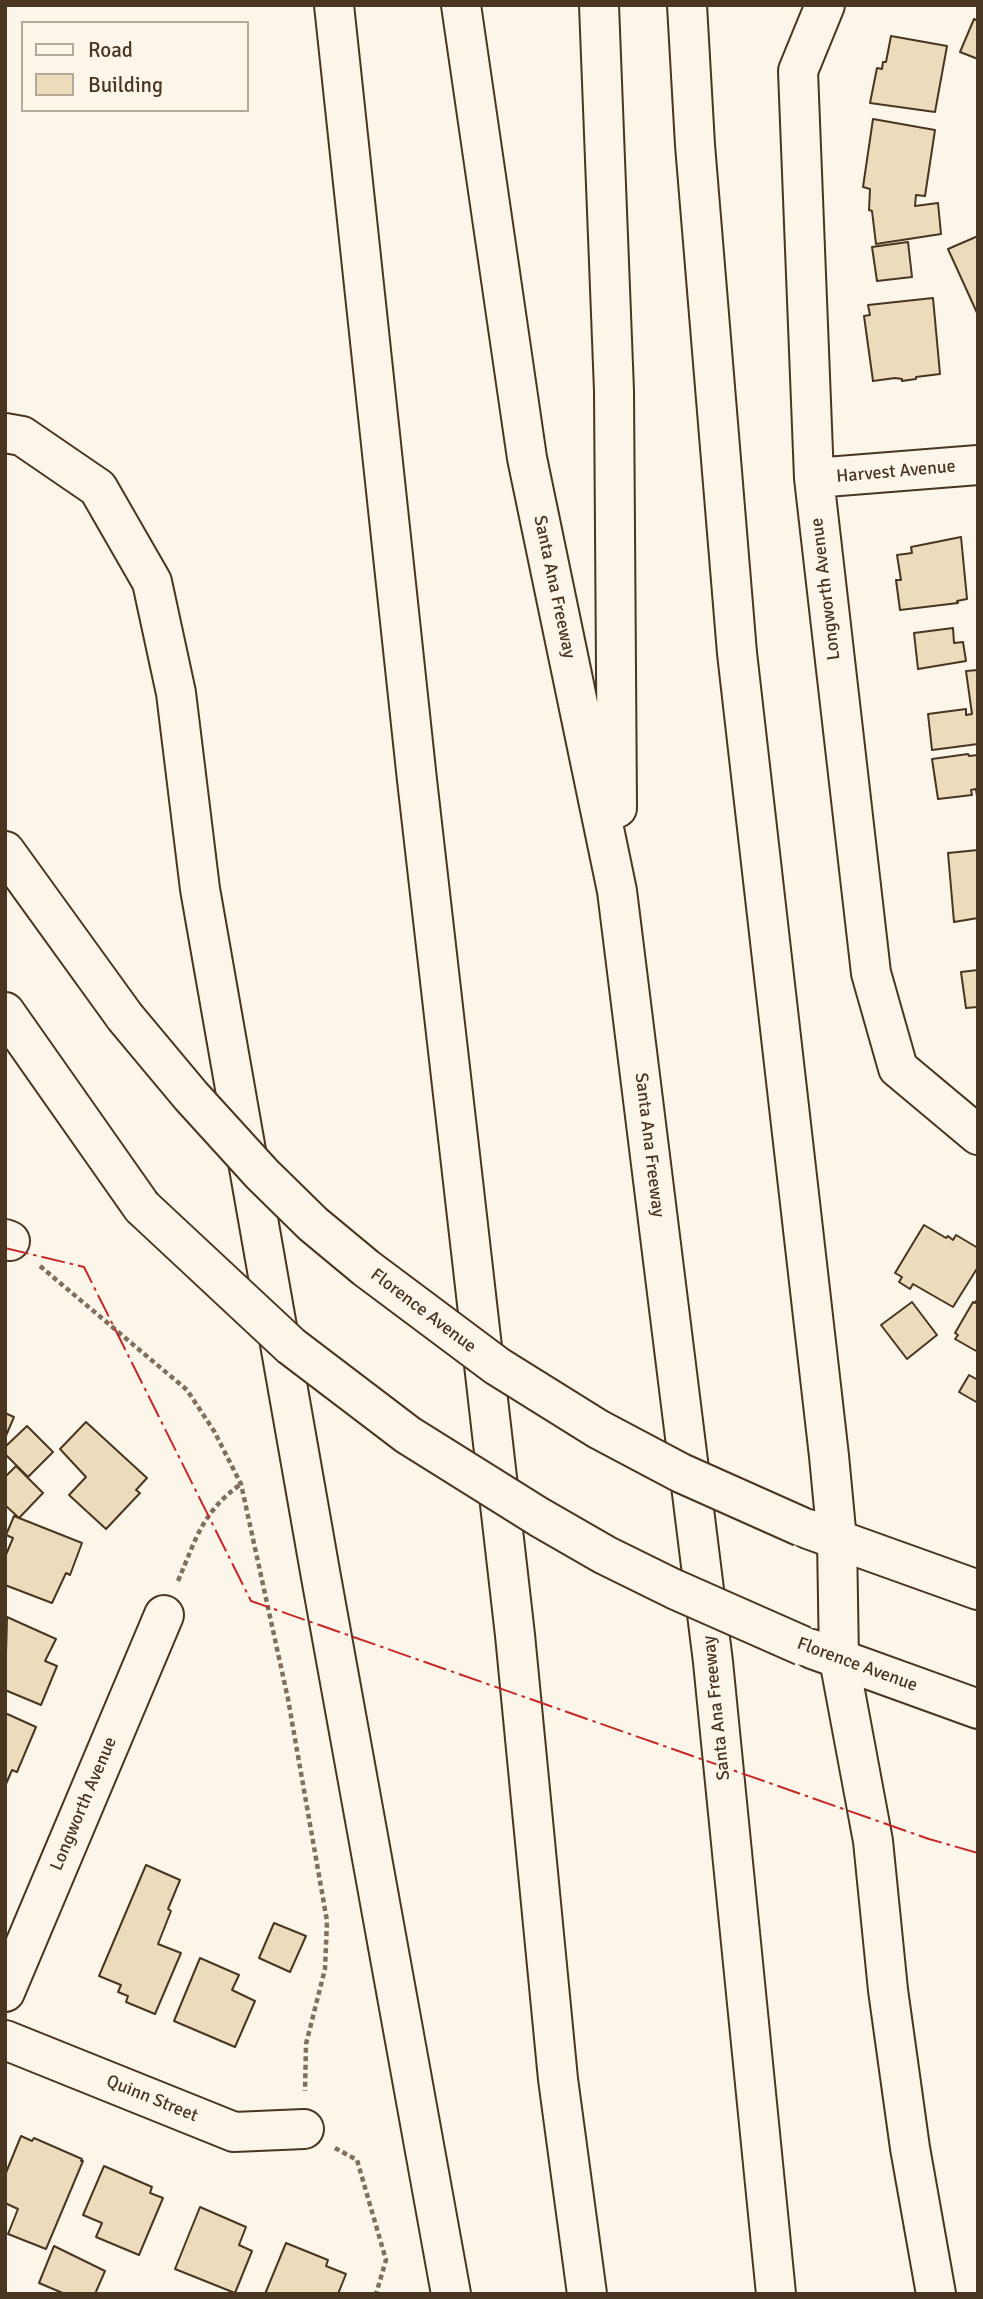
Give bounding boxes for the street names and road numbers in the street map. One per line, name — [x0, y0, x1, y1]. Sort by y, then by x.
street label: Harvest Avenue — [835, 456, 957, 488]
street label: Santa Ana Freeway — [528, 514, 580, 660]
street label: Longworth Avenue — [807, 517, 845, 661]
street label: Santa Ana Freeway — [629, 1072, 669, 1218]
street label: Florence Avenue — [366, 1264, 480, 1358]
street label: Florence Avenue — [794, 1633, 920, 1697]
street label: Santa Ana Freeway — [699, 1635, 735, 1781]
street label: Longworth Avenue — [46, 1734, 122, 1874]
street label: Quinn Street — [103, 2071, 201, 2127]

